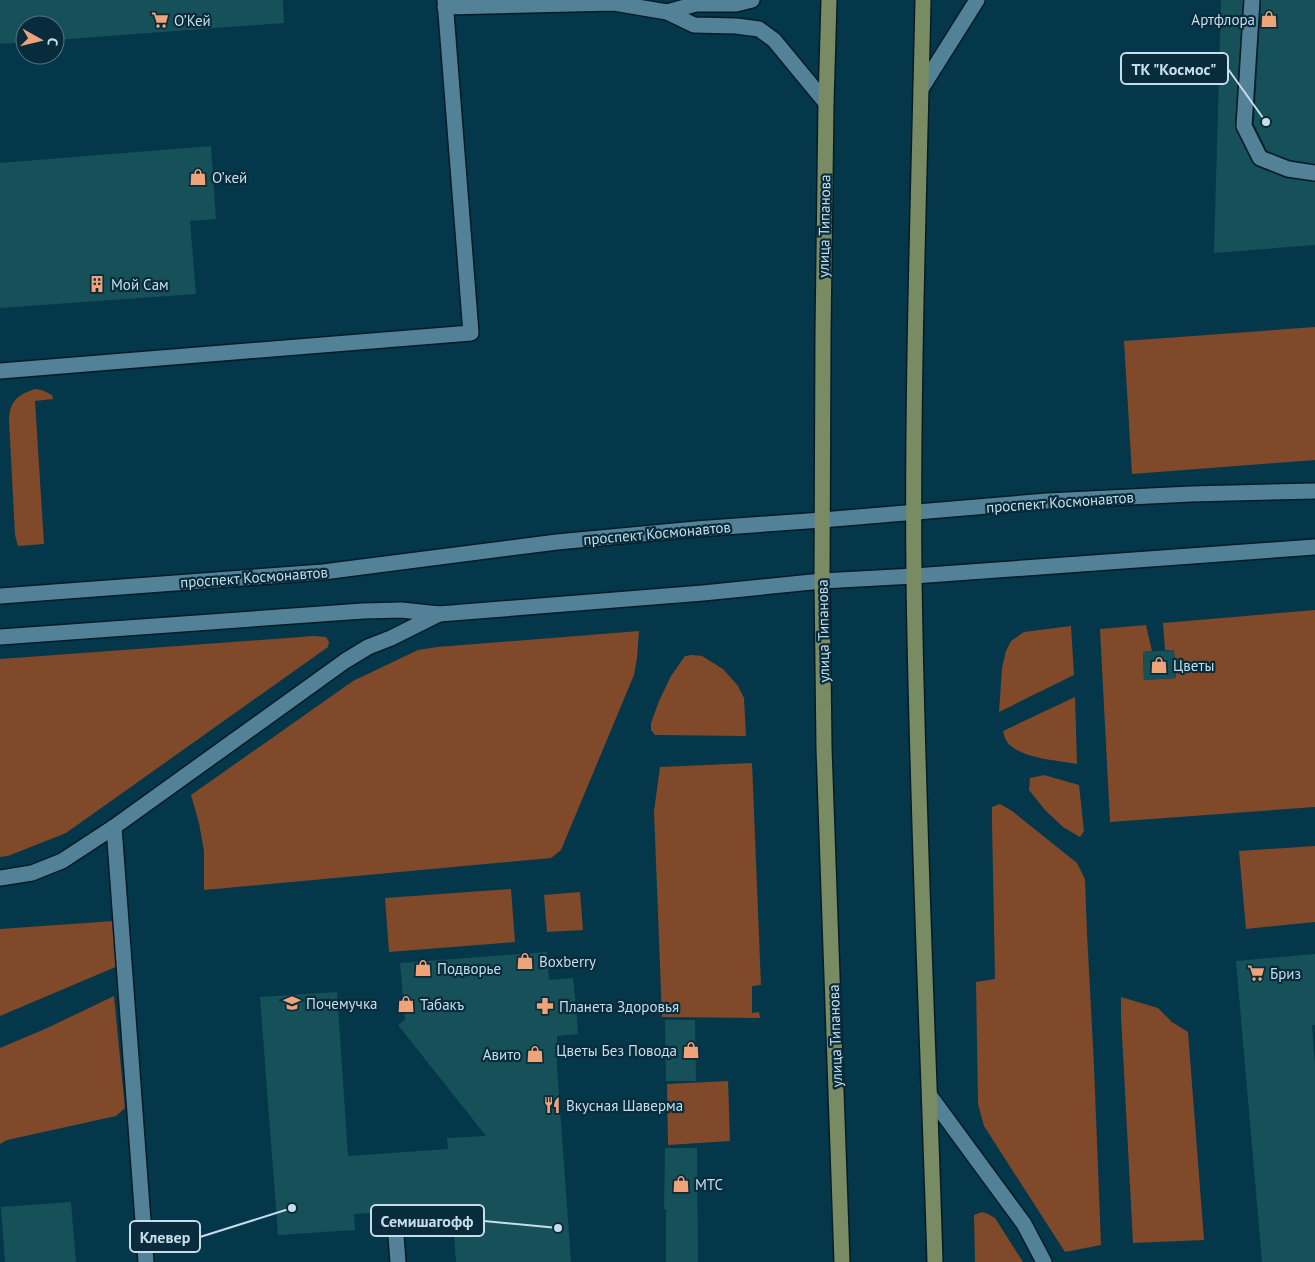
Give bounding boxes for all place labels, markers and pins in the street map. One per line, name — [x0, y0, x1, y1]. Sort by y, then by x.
shop icon: Артфлора — [1259, 9, 1279, 29]
supermarket icon: О’Кей — [150, 10, 170, 30]
place label: Артфлора — [1191, 10, 1255, 29]
place label: О’Кей — [174, 11, 211, 30]
callout: ТК "Космос" — [1121, 53, 1228, 84]
shop icon: О’кей — [188, 167, 208, 187]
place label: О’кей — [212, 168, 247, 187]
building icon: Мой Сам — [87, 274, 107, 294]
place label: Мой Сам — [111, 275, 169, 294]
shop icon: Цветы — [1149, 655, 1169, 675]
place label: Цветы — [1173, 656, 1214, 675]
shop icon: Boxberry — [515, 951, 535, 971]
place label: Boxberry — [539, 952, 596, 971]
shop icon: Подворье — [413, 958, 433, 978]
place label: Подворье — [437, 959, 501, 978]
supermarket icon: Бриз — [1246, 963, 1266, 983]
place label: Бриз — [1270, 964, 1301, 983]
school or university icon: Почемучка — [282, 993, 302, 1013]
place label: Почемучка — [306, 994, 378, 1013]
shop icon: Табакъ — [396, 994, 416, 1014]
place label: Табакъ — [420, 995, 464, 1014]
pharmacy icon: Планета Здоровья — [535, 996, 555, 1016]
place label: Планета Здоровья — [559, 997, 679, 1016]
shop icon: Цветы Без Повода — [681, 1040, 701, 1060]
place label: Цветы Без Повода — [556, 1041, 677, 1060]
shop icon: Авито — [525, 1044, 545, 1064]
place label: Авито — [483, 1045, 521, 1064]
restaurant icon: Вкусная Шаверма — [542, 1095, 562, 1115]
place label: Вкусная Шаверма — [566, 1096, 683, 1115]
shop icon: МТС — [671, 1174, 691, 1194]
place label: МТС — [695, 1175, 723, 1194]
callout: Семишагофф — [371, 1205, 484, 1236]
callout: Клевер — [130, 1221, 200, 1252]

